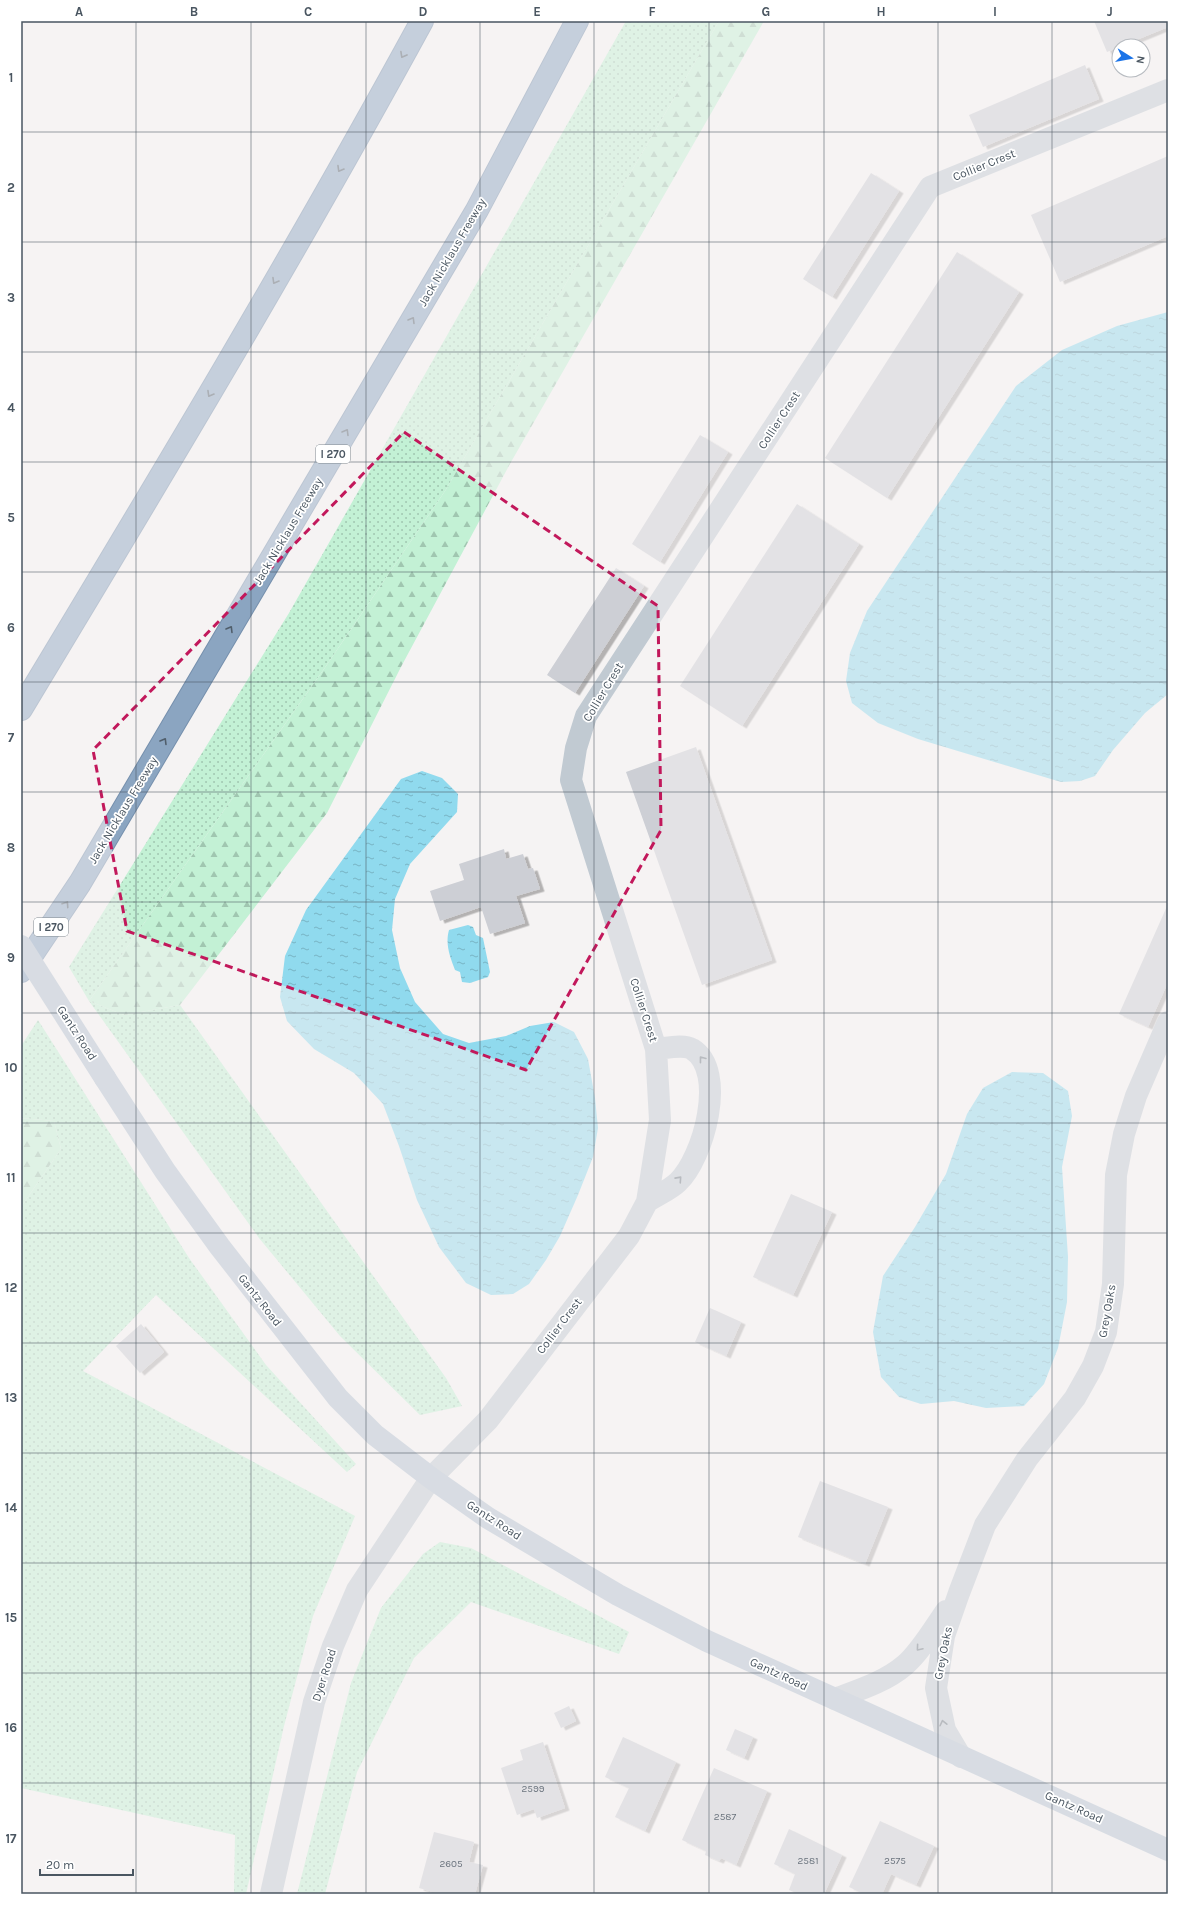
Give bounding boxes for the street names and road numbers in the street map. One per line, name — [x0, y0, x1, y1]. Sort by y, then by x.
street label: Collier Crest — [951, 146, 1018, 184]
street label: Jack Nicklaus Freeway — [415, 195, 489, 308]
street label: Collier Crest — [755, 388, 803, 452]
road number: I 270 — [316, 445, 350, 463]
street label: Jack Nicklaus Freeway — [251, 475, 326, 587]
street label: Collier Crest — [580, 660, 626, 724]
street label: Jack Nicklaus Freeway — [86, 754, 161, 866]
road number: I 270 — [34, 918, 68, 936]
street label: Collier Crest — [627, 976, 661, 1044]
street label: Gantz Road — [54, 1003, 100, 1063]
street label: Gantz Road — [235, 1271, 285, 1329]
street label: Grey Oaks — [1095, 1283, 1119, 1339]
street label: Collier Crest — [533, 1295, 585, 1357]
street label: Gantz Road — [464, 1497, 524, 1543]
street label: Grey Oaks — [931, 1625, 955, 1681]
street label: Dyer Road — [309, 1647, 339, 1703]
street label: Gantz Road — [748, 1654, 810, 1694]
street label: Gantz Road — [1043, 1788, 1105, 1826]

